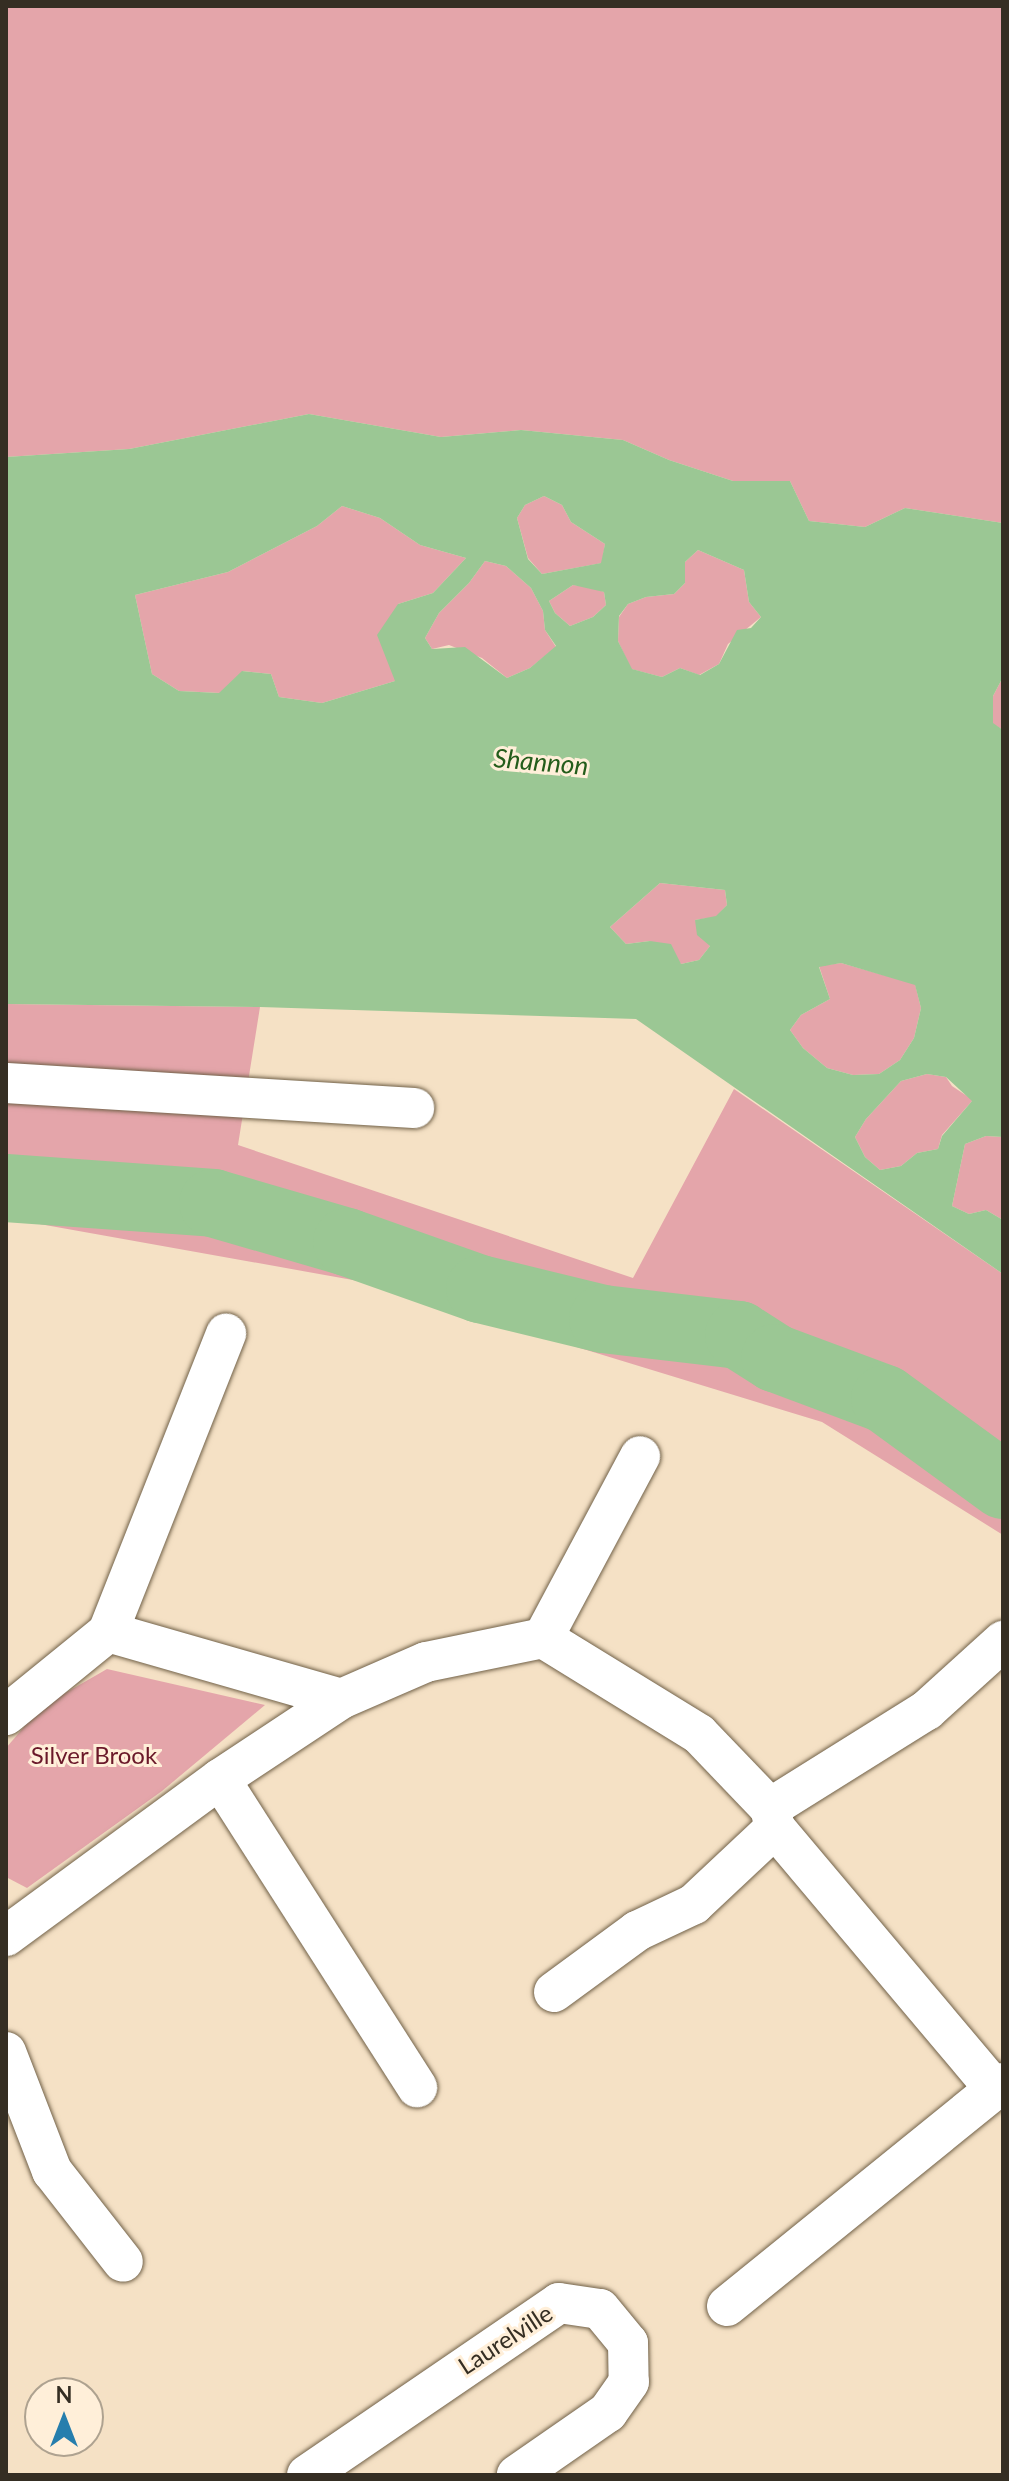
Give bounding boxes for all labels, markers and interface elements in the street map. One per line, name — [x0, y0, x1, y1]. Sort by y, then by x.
water label: Shannon — [492, 742, 590, 782]
park label: Silver Brook — [31, 1741, 157, 1769]
street label: Laurelville — [453, 2298, 557, 2380]
north arrow — [24, 2377, 104, 2457]
text: N — [56, 2381, 72, 2408]

